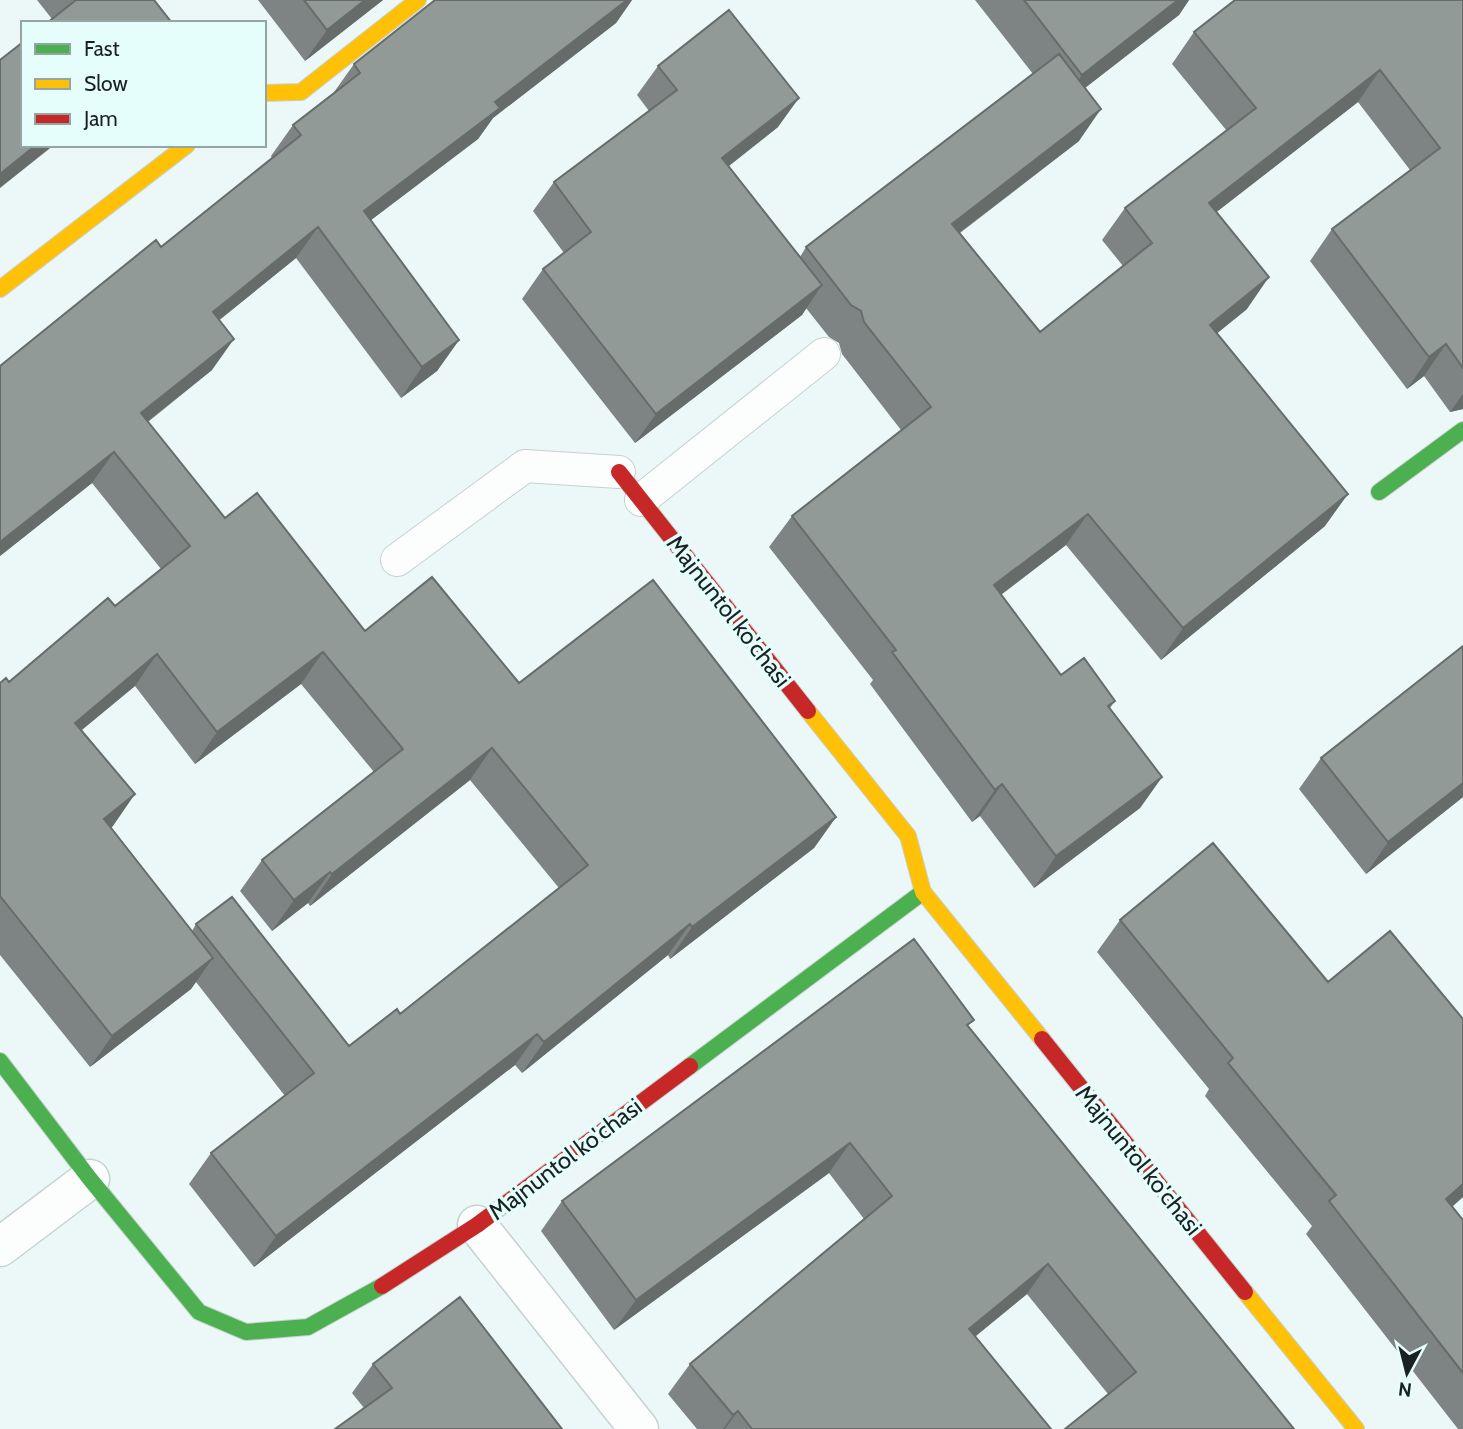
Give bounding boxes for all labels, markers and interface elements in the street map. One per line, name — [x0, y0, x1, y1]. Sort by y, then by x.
legend — [21, 21, 266, 147]
text: Fast — [84, 36, 120, 61]
text: Slow — [84, 71, 128, 96]
text: Jam — [83, 106, 118, 131]
street label: Majnuntol ko'chasi — [661, 529, 797, 693]
street label: Majnuntol ko'chasi — [1070, 1079, 1208, 1241]
street label: Majnuntol ko'chasi — [483, 1092, 647, 1226]
north arrow — [1372, 1338, 1442, 1408]
text: N — [1397, 1377, 1413, 1402]

